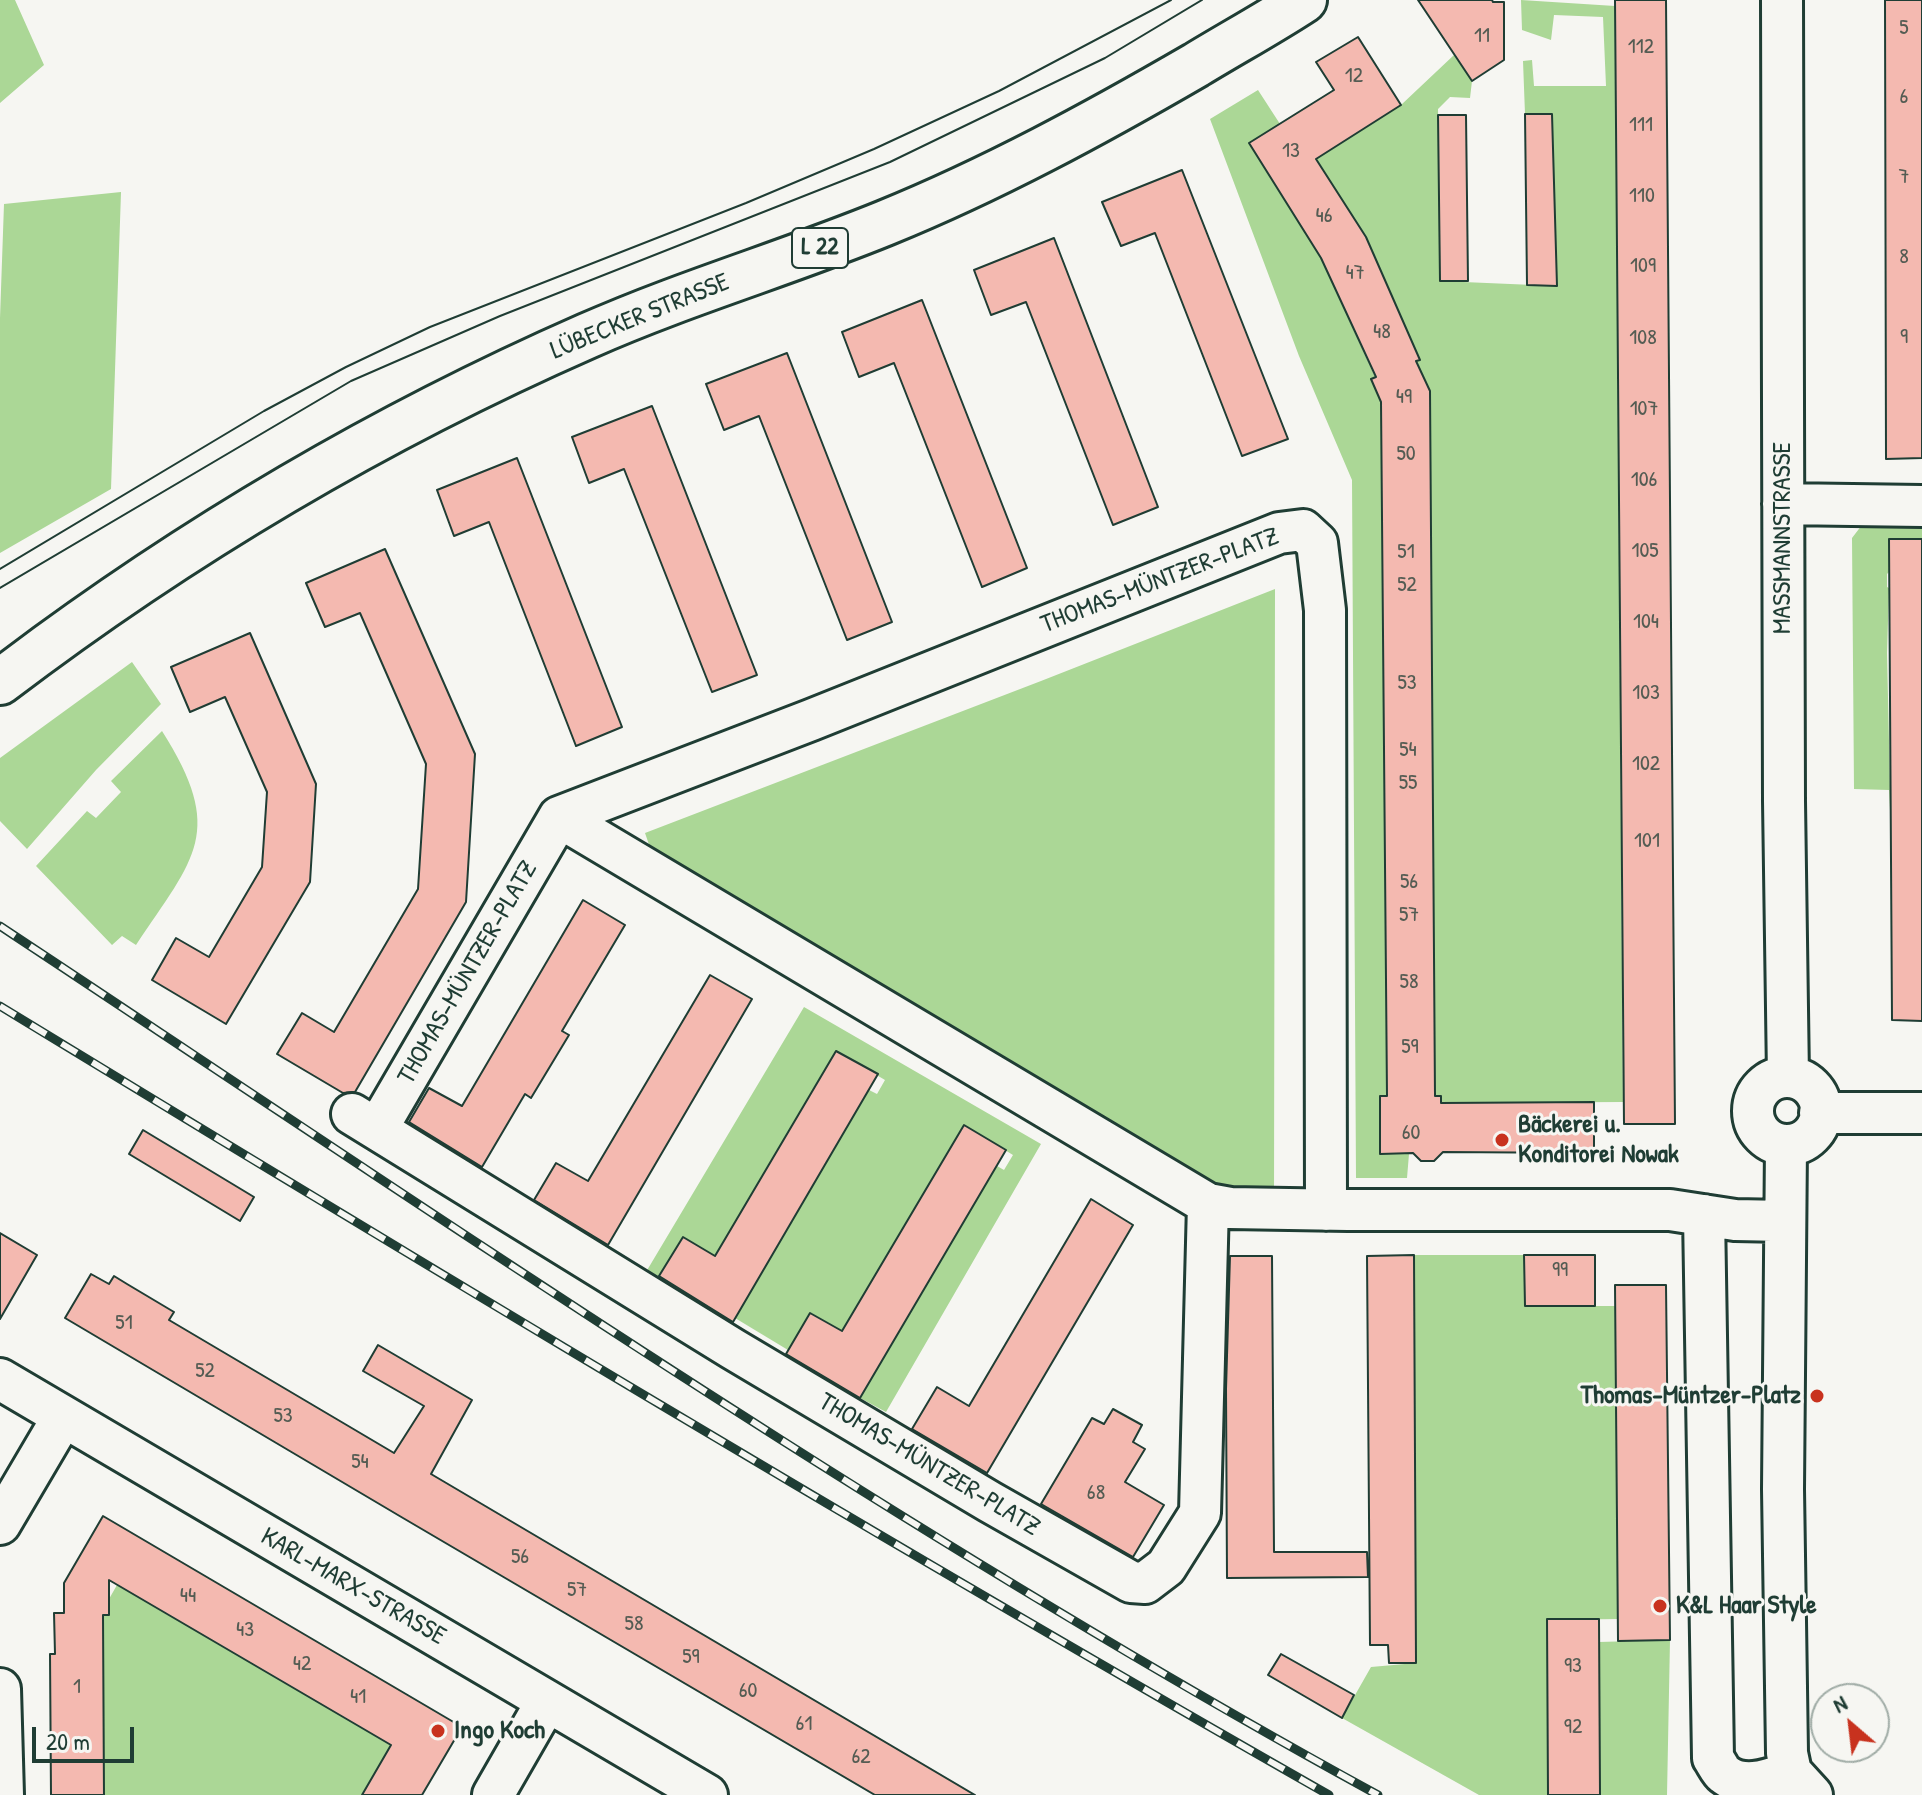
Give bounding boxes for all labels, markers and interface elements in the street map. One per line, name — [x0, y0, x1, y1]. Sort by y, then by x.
house number: 5 — [1899, 15, 1909, 41]
house number: 11 — [1474, 23, 1490, 49]
house number: 112 — [1628, 34, 1654, 60]
house number: 12 — [1345, 63, 1363, 89]
house number: 6 — [1900, 84, 1908, 110]
house number: 111 — [1629, 112, 1653, 138]
house number: 13 — [1282, 138, 1300, 164]
house number: 7 — [1899, 164, 1909, 190]
house number: 110 — [1629, 183, 1655, 209]
house number: 46 — [1315, 203, 1333, 229]
road number: L 22 — [792, 228, 848, 268]
house number: 8 — [1899, 244, 1909, 270]
house number: 109 — [1630, 253, 1656, 279]
house number: 47 — [1345, 260, 1365, 286]
street label: LÜBECKER STRASSE — [546, 267, 734, 367]
house number: 48 — [1373, 319, 1391, 345]
house number: 9 — [1900, 324, 1908, 350]
house number: 108 — [1629, 325, 1657, 351]
house number: 49 — [1396, 384, 1412, 410]
house number: 107 — [1630, 396, 1658, 422]
house number: 50 — [1396, 441, 1416, 467]
street label: MASSMANNSTRASSE — [1767, 442, 1799, 634]
house number: 106 — [1631, 467, 1657, 493]
street label: THOMAS-MÜNTZER-PLATZ — [1037, 521, 1283, 641]
house number: 105 — [1631, 538, 1659, 564]
house number: 51 — [1397, 539, 1415, 565]
house number: 52 — [1397, 572, 1417, 598]
house number: 104 — [1633, 609, 1659, 635]
house number: 53 — [1397, 670, 1417, 696]
house number: 103 — [1632, 680, 1660, 706]
house number: 54 — [1399, 737, 1417, 763]
house number: 102 — [1632, 751, 1660, 777]
house number: 55 — [1399, 770, 1417, 796]
house number: 101 — [1634, 828, 1660, 854]
street label: THOMAS-MÜNTZER-PLATZ — [391, 856, 545, 1090]
house number: 56 — [1400, 869, 1418, 895]
house number: 57 — [1399, 902, 1419, 928]
house number: 58 — [1400, 969, 1418, 995]
house number: 59 — [1401, 1034, 1419, 1060]
place label: Bäckerei u. Konditorei Nowak — [1518, 1109, 1679, 1170]
house number: 60 — [1402, 1120, 1420, 1146]
marker: Bäckerei u. Konditorei Nowak — [1493, 1131, 1511, 1149]
house number: 99 — [1552, 1257, 1568, 1283]
house number: 51 — [115, 1310, 133, 1336]
house number: 52 — [195, 1358, 215, 1384]
place label: Thomas-Müntzer-Platz — [1581, 1380, 1801, 1412]
street label: THOMAS-MÜNTZER-PLATZ — [813, 1387, 1045, 1543]
marker: Thomas-Müntzer-Platz — [1808, 1387, 1826, 1405]
house number: 53 — [273, 1403, 293, 1429]
house number: 54 — [351, 1449, 369, 1475]
house number: 68 — [1087, 1480, 1105, 1506]
street label: KARL-MARX-STRASSE — [255, 1521, 451, 1653]
house number: 56 — [511, 1544, 529, 1570]
house number: 57 — [567, 1577, 587, 1603]
house number: 44 — [180, 1583, 196, 1609]
place label: K&L Haar Style — [1676, 1590, 1817, 1622]
marker: K&L Haar Style — [1651, 1597, 1669, 1615]
house number: 58 — [625, 1611, 643, 1637]
house number: 43 — [236, 1617, 254, 1643]
house number: 59 — [682, 1644, 700, 1670]
house number: 42 — [293, 1651, 311, 1677]
house number: 93 — [1564, 1653, 1582, 1679]
house number: 1 — [73, 1674, 81, 1700]
house number: 60 — [739, 1678, 757, 1704]
north arrow — [1810, 1683, 1890, 1763]
house number: 41 — [350, 1684, 366, 1710]
text: N — [1827, 1688, 1852, 1720]
scale bar — [36, 1711, 138, 1761]
house number: 61 — [796, 1711, 812, 1737]
house number: 92 — [1564, 1714, 1582, 1740]
place label: Ingo Koch — [454, 1715, 545, 1747]
marker: Ingo Koch — [429, 1722, 447, 1740]
text: 20 m — [46, 1725, 90, 1757]
house number: 62 — [851, 1744, 871, 1770]

